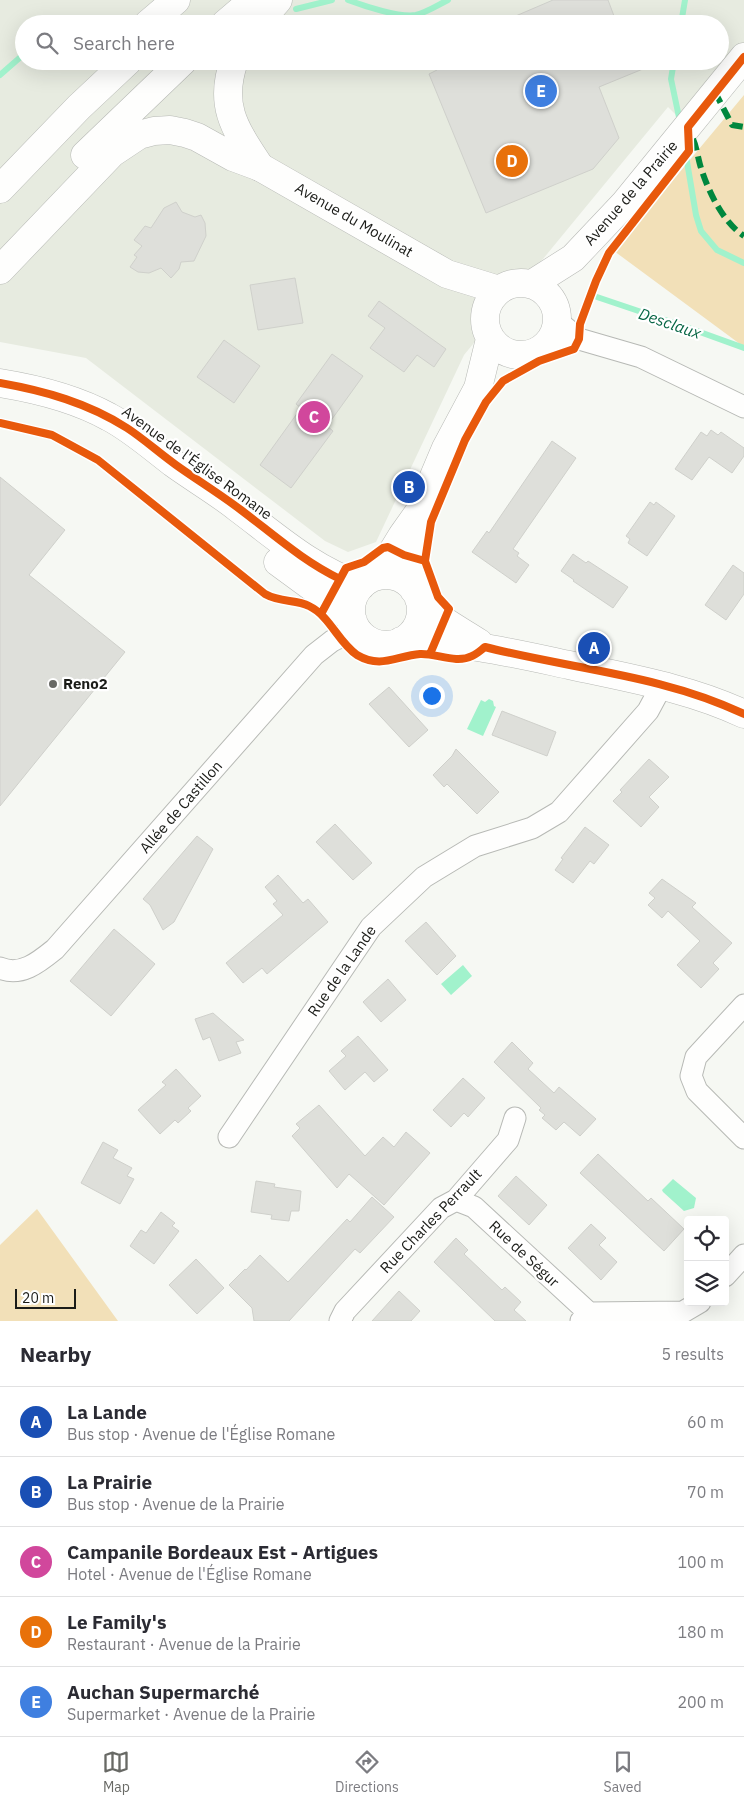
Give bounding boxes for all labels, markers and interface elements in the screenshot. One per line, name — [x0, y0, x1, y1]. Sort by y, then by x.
search box — [15, 15, 729, 70]
icon: search — [33, 29, 61, 57]
text: Search here — [73, 31, 175, 55]
pin: E — [525, 72, 557, 110]
street label: Avenue de la Prairie — [580, 136, 682, 249]
pin: D — [496, 142, 528, 180]
street label: Avenue du Moulinat — [292, 178, 417, 261]
water label: Desclaux — [636, 303, 705, 343]
pin: C — [298, 398, 330, 436]
street label: Avenue de l'Église Romane — [119, 402, 276, 523]
pin: B — [393, 468, 425, 506]
pin: A — [578, 629, 610, 667]
place label: Reno2 — [63, 674, 108, 693]
marker: Reno2 — [47, 678, 59, 690]
your location — [419, 683, 445, 709]
street label: Allée de Castillon — [135, 756, 226, 857]
street label: Rue de la Lande — [303, 921, 380, 1020]
street label: Rue Charles Perrault — [376, 1164, 485, 1277]
street label: Rue de Ségur — [485, 1216, 564, 1291]
map controls — [684, 1216, 729, 1306]
button: locate — [684, 1216, 729, 1261]
button: layers — [684, 1261, 729, 1306]
scale bar — [15, 1286, 76, 1309]
text: 20 m — [22, 1289, 54, 1307]
text: Nearby — [20, 1340, 91, 1368]
text: 5 results — [661, 1344, 724, 1364]
text: La Lande — [67, 1400, 147, 1424]
text: A — [31, 1412, 41, 1432]
text: 60 m — [687, 1412, 724, 1432]
text: Bus stop · Avenue de l'Église Romane — [67, 1424, 335, 1444]
text: La Prairie — [67, 1470, 152, 1494]
text: B — [31, 1482, 41, 1502]
text: 70 m — [687, 1482, 724, 1502]
text: Bus stop · Avenue de la Prairie — [67, 1494, 285, 1514]
text: Campanile Bordeaux Est - Artigues — [67, 1540, 378, 1564]
text: C — [31, 1552, 41, 1572]
text: 100 m — [677, 1552, 724, 1572]
text: Hotel · Avenue de l'Église Romane — [67, 1564, 312, 1584]
text: Le Family's — [67, 1610, 166, 1634]
text: D — [30, 1622, 42, 1642]
text: 180 m — [677, 1622, 724, 1642]
text: Restaurant · Avenue de la Prairie — [67, 1634, 301, 1654]
text: Auchan Supermarché — [67, 1680, 259, 1704]
text: E — [31, 1692, 41, 1712]
text: 200 m — [677, 1692, 724, 1712]
text: Supermarket · Avenue de la Prairie — [67, 1704, 315, 1724]
tab: Map — [102, 1748, 130, 1796]
tab: Directions — [335, 1748, 399, 1796]
tab: Saved — [604, 1748, 642, 1796]

